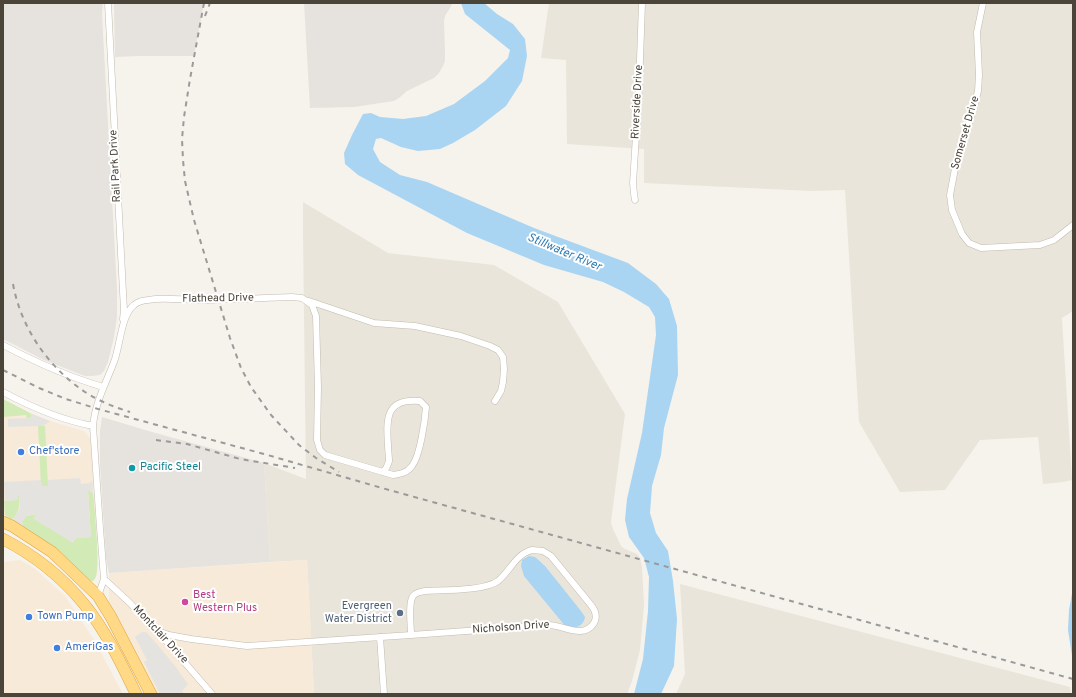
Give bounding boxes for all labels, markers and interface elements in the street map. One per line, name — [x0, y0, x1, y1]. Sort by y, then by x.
street label: Riverside Drive — [629, 64, 647, 140]
street label: Somerset Drive — [949, 95, 983, 171]
street label: Rail Park Drive — [108, 129, 124, 203]
water label: Stillwater River — [525, 231, 603, 275]
street label: Flathead Drive — [182, 292, 254, 306]
place label: Chef'store — [29, 445, 79, 459]
marker: Chef'store — [16, 447, 26, 457]
place label: Pacific Steel — [140, 461, 201, 475]
marker: Pacific Steel — [127, 463, 137, 473]
place label: Best Western Plus — [193, 589, 257, 615]
marker: Best Western Plus — [180, 597, 190, 607]
place label: Evergreen Water District — [325, 600, 392, 626]
street label: Montclair Drive — [130, 603, 190, 667]
marker: Evergreen Water District — [395, 608, 405, 618]
place label: Town Pump — [37, 610, 94, 624]
marker: Town Pump — [24, 612, 34, 622]
street label: Nicholson Drive — [472, 619, 550, 637]
place label: AmeriGas — [65, 641, 114, 655]
marker: AmeriGas — [52, 643, 62, 653]

